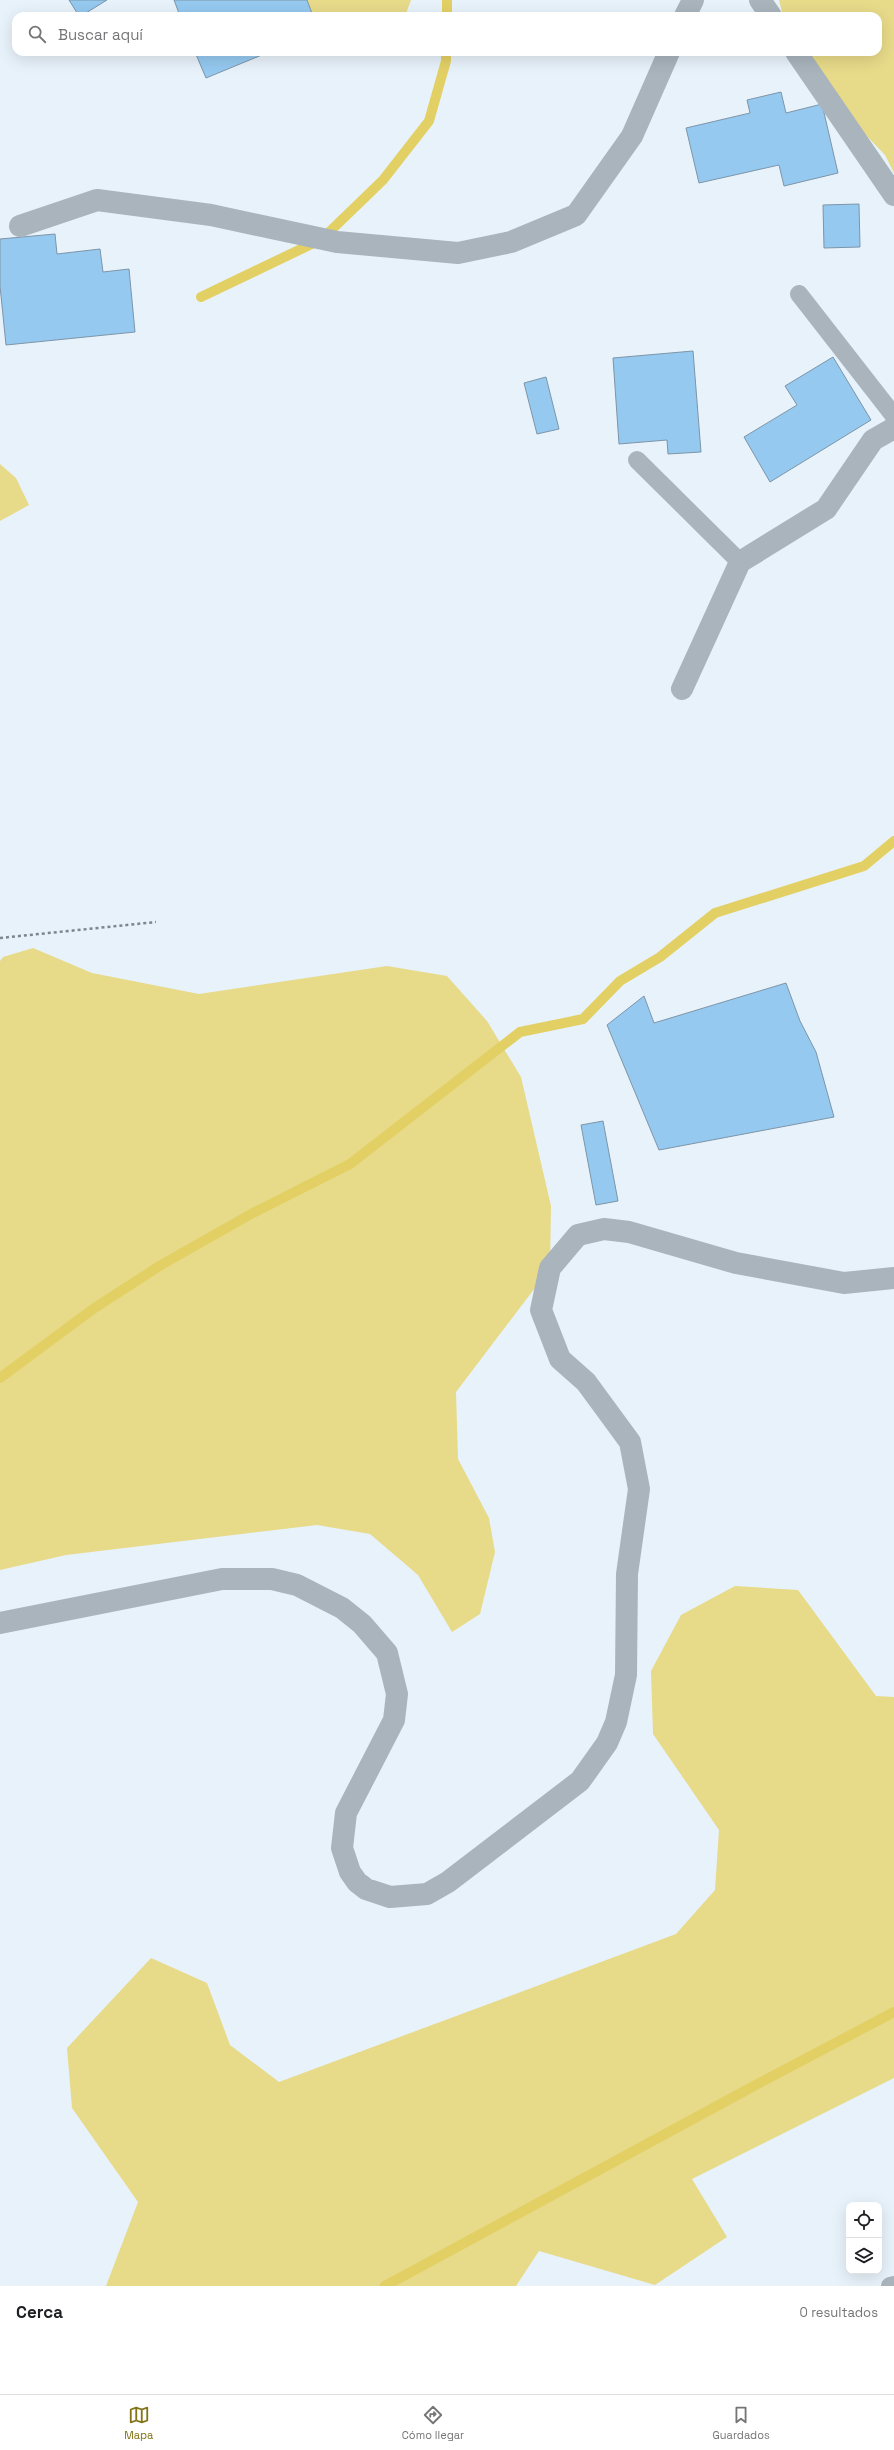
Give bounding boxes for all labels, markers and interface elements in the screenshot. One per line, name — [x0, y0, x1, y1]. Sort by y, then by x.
search box — [12, 12, 882, 56]
icon: search — [26, 23, 48, 45]
text: Buscar aquí — [58, 25, 143, 44]
map controls — [846, 2202, 882, 2274]
button: locate — [846, 2202, 882, 2238]
button: layers — [846, 2238, 882, 2274]
text: Cerca — [16, 2301, 63, 2323]
text: 0 resultados — [799, 2304, 878, 2321]
tab: Mapa — [124, 2404, 153, 2442]
tab: Cómo llegar — [402, 2404, 464, 2442]
tab: Guardados — [713, 2404, 770, 2442]

